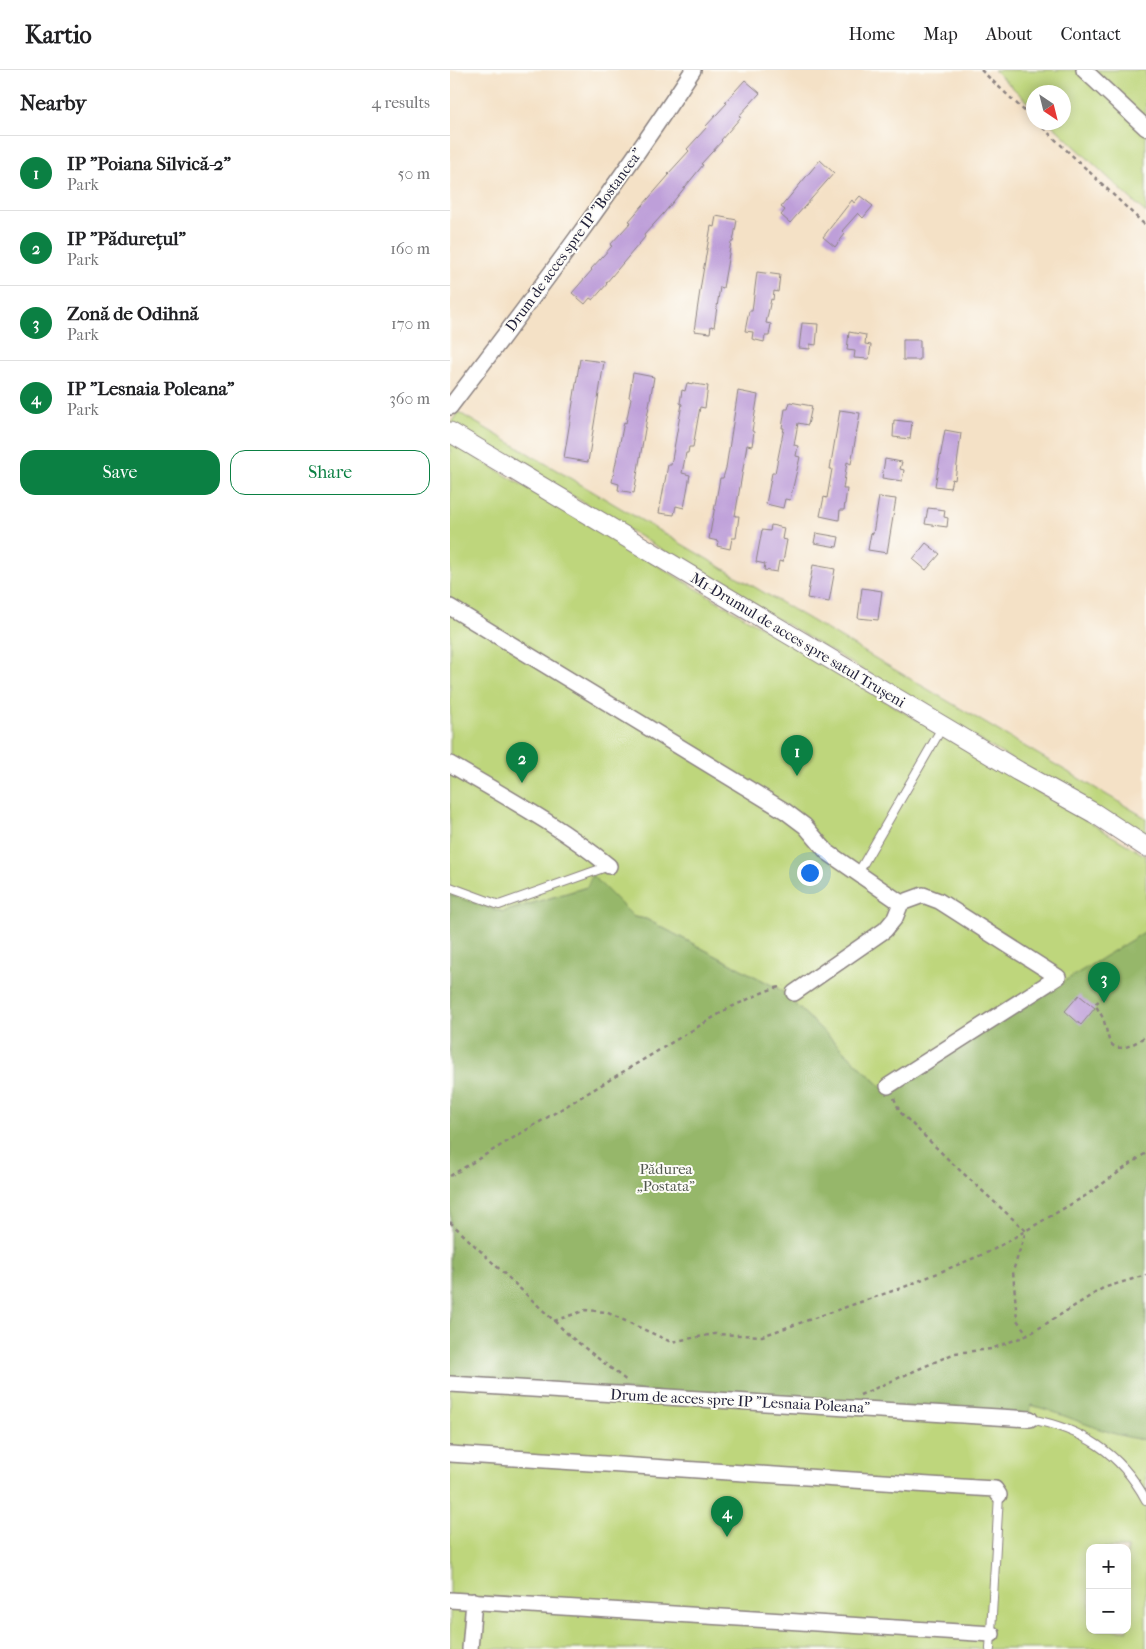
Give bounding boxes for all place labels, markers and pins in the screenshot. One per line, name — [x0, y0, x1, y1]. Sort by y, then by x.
pin: 1 — [781, 735, 813, 776]
pin: 2 — [506, 742, 538, 783]
pin: 3 — [1088, 962, 1120, 1003]
pin: 4 — [711, 1496, 743, 1537]

